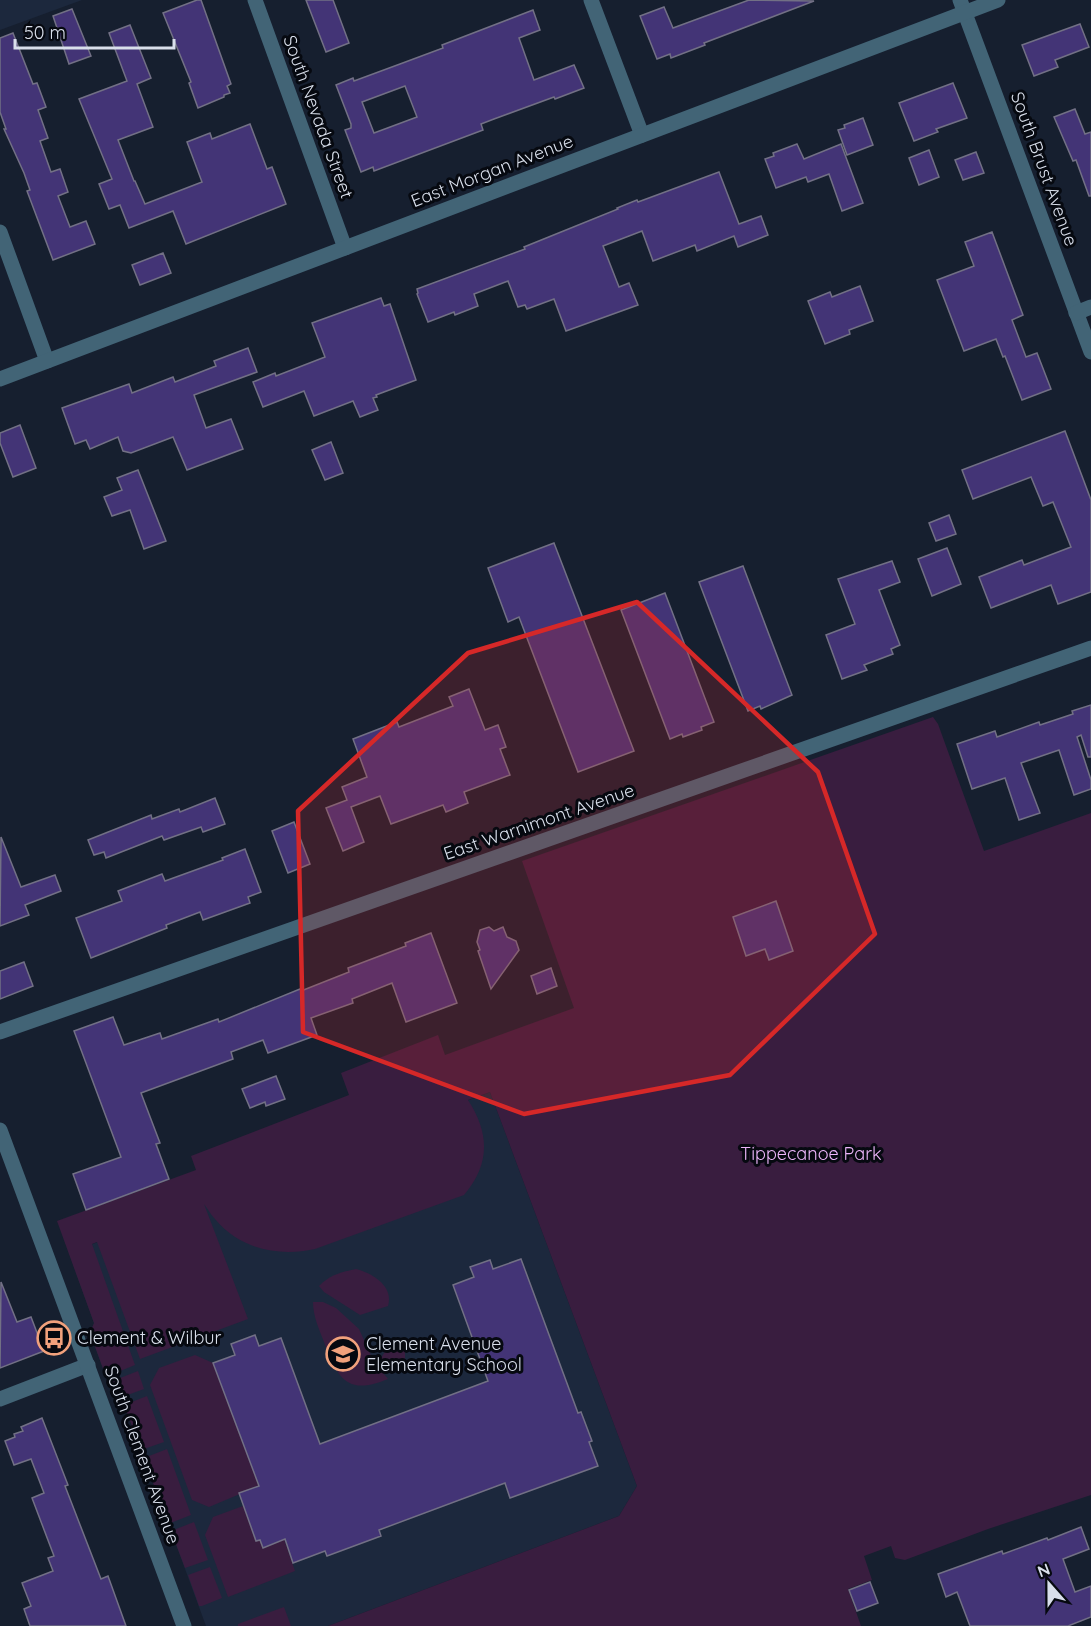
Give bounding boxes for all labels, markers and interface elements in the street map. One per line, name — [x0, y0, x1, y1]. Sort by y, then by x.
scale bar — [15, 12, 174, 50]
text: 50 m — [24, 21, 66, 44]
street label: South Nevada Street — [278, 32, 359, 202]
street label: South Brust Avenue — [1006, 89, 1083, 249]
street label: East Morgan Avenue — [407, 129, 576, 212]
street label: East Warnimont Avenue — [440, 778, 637, 865]
park label: Tippecanoe Park — [740, 1142, 882, 1165]
bus stop icon: Clement & Wilbur — [36, 1320, 72, 1356]
place label: Clement & Wilbur — [77, 1326, 222, 1349]
place label: Clement Avenue Elementary School — [366, 1332, 522, 1376]
school or university icon: Clement Avenue Elementary School — [325, 1336, 361, 1372]
street label: South Clement Avenue — [100, 1363, 185, 1547]
north arrow — [1019, 1554, 1079, 1614]
text: N — [1035, 1559, 1053, 1581]

